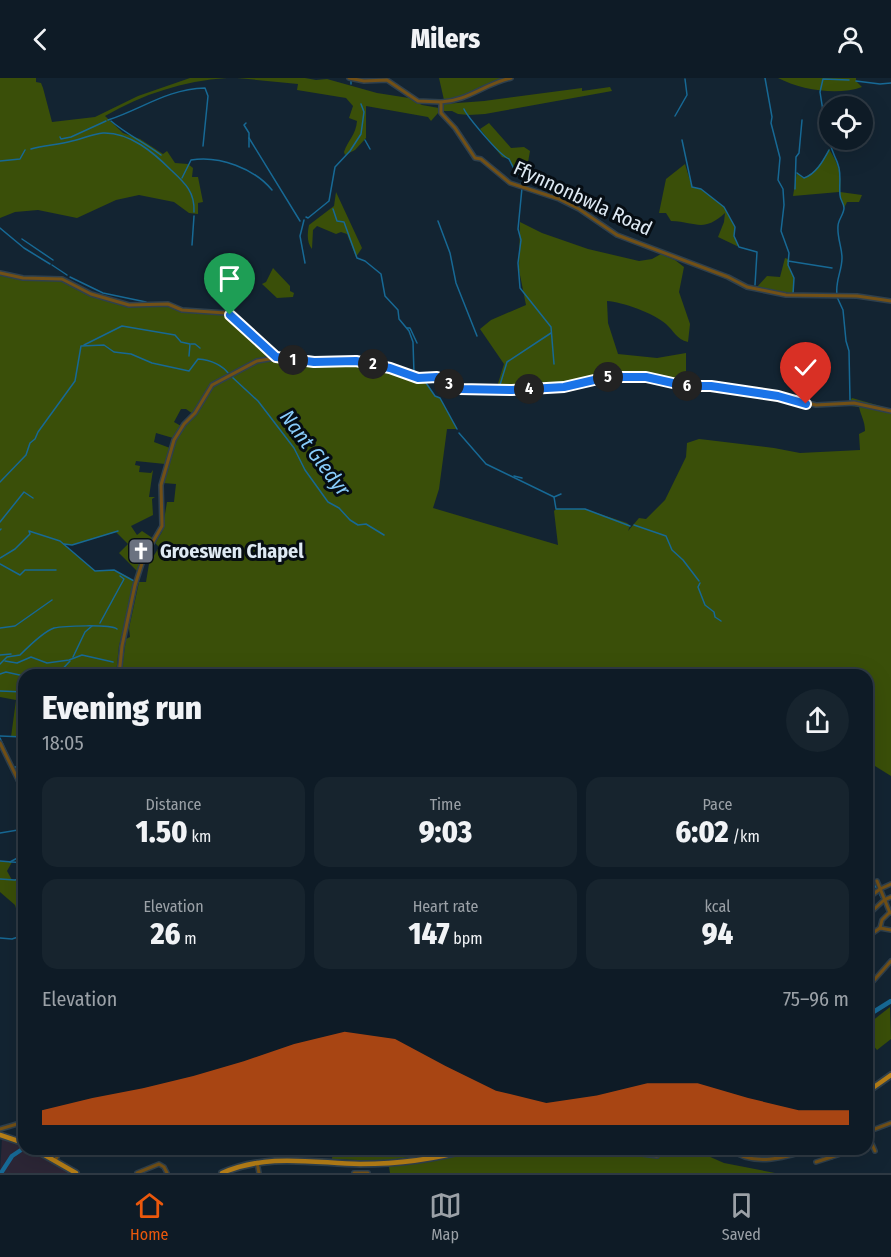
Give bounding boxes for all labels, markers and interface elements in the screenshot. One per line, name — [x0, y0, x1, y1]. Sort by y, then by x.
icon: back — [24, 23, 57, 56]
text: Milers — [411, 23, 480, 55]
icon: person — [834, 23, 867, 56]
map controls — [819, 96, 873, 150]
button: locate — [819, 96, 873, 150]
street label: Ffynnonbwla Road — [510, 155, 656, 241]
pin — [204, 253, 255, 315]
icon: arrive — [213, 262, 246, 295]
pin — [780, 342, 831, 404]
pin: 1 — [278, 345, 308, 375]
pin: 2 — [358, 349, 388, 379]
text: 1 — [290, 350, 296, 369]
icon: check — [789, 351, 822, 384]
text: 2 — [369, 354, 377, 373]
pin: 5 — [593, 362, 623, 392]
text: 5 — [604, 367, 612, 386]
pin: 3 — [434, 369, 464, 399]
pin: 6 — [672, 371, 702, 401]
text: 3 — [445, 374, 453, 393]
pin: 4 — [514, 374, 544, 404]
text: 6 — [683, 376, 691, 395]
text: 4 — [525, 379, 533, 398]
water label: Nant Gledyr — [274, 405, 356, 502]
church icon: Groeswen Chapel — [126, 536, 156, 566]
place label: Groeswen Chapel — [160, 539, 304, 563]
text: Evening run — [42, 688, 202, 728]
button: share — [786, 689, 849, 752]
text: 18:05 — [42, 731, 84, 755]
text: Distance — [145, 795, 202, 814]
text: Time — [430, 795, 461, 814]
text: Pace — [703, 795, 732, 814]
text: 1.50 — [136, 814, 188, 850]
text: 9:03 — [419, 814, 472, 850]
text: 6:02 — [675, 814, 729, 850]
text: km — [188, 827, 211, 846]
text: /km — [729, 827, 760, 846]
text: Elevation — [143, 897, 204, 916]
text: Heart rate — [413, 897, 478, 916]
text: kcal — [705, 897, 730, 916]
text: 26 — [150, 916, 180, 952]
text: 147 — [408, 916, 449, 952]
text: 94 — [702, 916, 733, 952]
text: m — [180, 929, 197, 948]
text: bpm — [449, 929, 483, 948]
text: Elevation — [42, 987, 117, 1011]
text: 75–96 m — [783, 987, 849, 1011]
tab: Home — [130, 1189, 168, 1244]
tab: Map — [429, 1189, 462, 1244]
tab: Saved — [722, 1189, 761, 1244]

